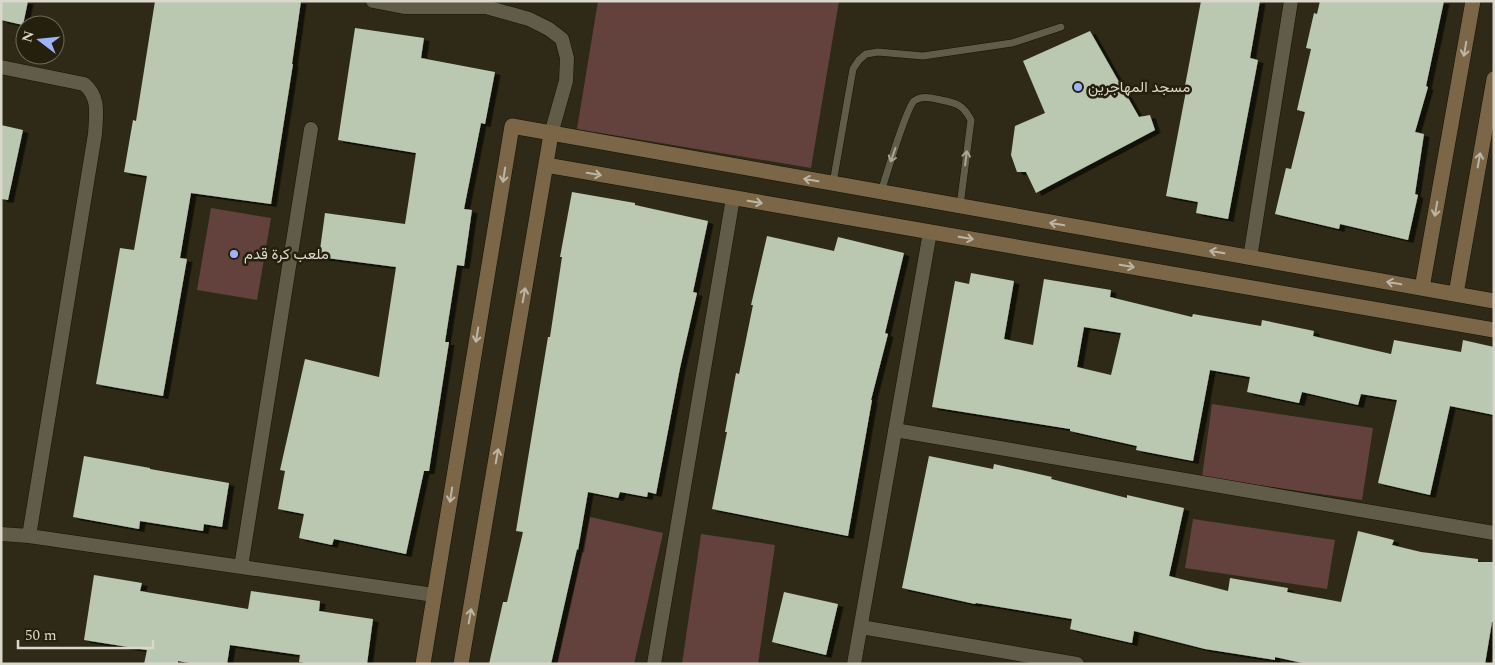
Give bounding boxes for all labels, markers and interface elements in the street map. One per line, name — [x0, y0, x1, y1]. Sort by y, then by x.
north arrow — [15, 15, 65, 65]
text: N — [16, 28, 40, 45]
one-way arrow — [1459, 41, 1469, 57]
place label: مسجد المهاجرين — [1088, 76, 1190, 99]
marker: مسجد المهاجرين — [1072, 81, 1084, 93]
one-way arrow — [888, 147, 897, 163]
one-way arrow — [961, 150, 971, 166]
one-way arrow — [1475, 153, 1485, 169]
one-way arrow — [498, 166, 508, 182]
one-way arrow — [586, 169, 602, 179]
one-way arrow — [803, 174, 819, 184]
one-way arrow — [746, 197, 762, 207]
one-way arrow — [1431, 201, 1441, 217]
one-way arrow — [1049, 218, 1065, 228]
one-way arrow — [958, 234, 974, 244]
place label: ملعب كرة قدم — [244, 243, 329, 266]
one-way arrow — [1209, 246, 1225, 256]
marker: ملعب كرة قدم — [228, 248, 240, 260]
one-way arrow — [1118, 261, 1134, 271]
one-way arrow — [1386, 278, 1402, 288]
one-way arrow — [520, 288, 530, 304]
one-way arrow — [472, 326, 482, 342]
one-way arrow — [492, 448, 502, 464]
one-way arrow — [445, 487, 455, 503]
one-way arrow — [465, 608, 475, 624]
scale bar — [18, 618, 152, 650]
text: 50 m — [25, 624, 57, 647]

